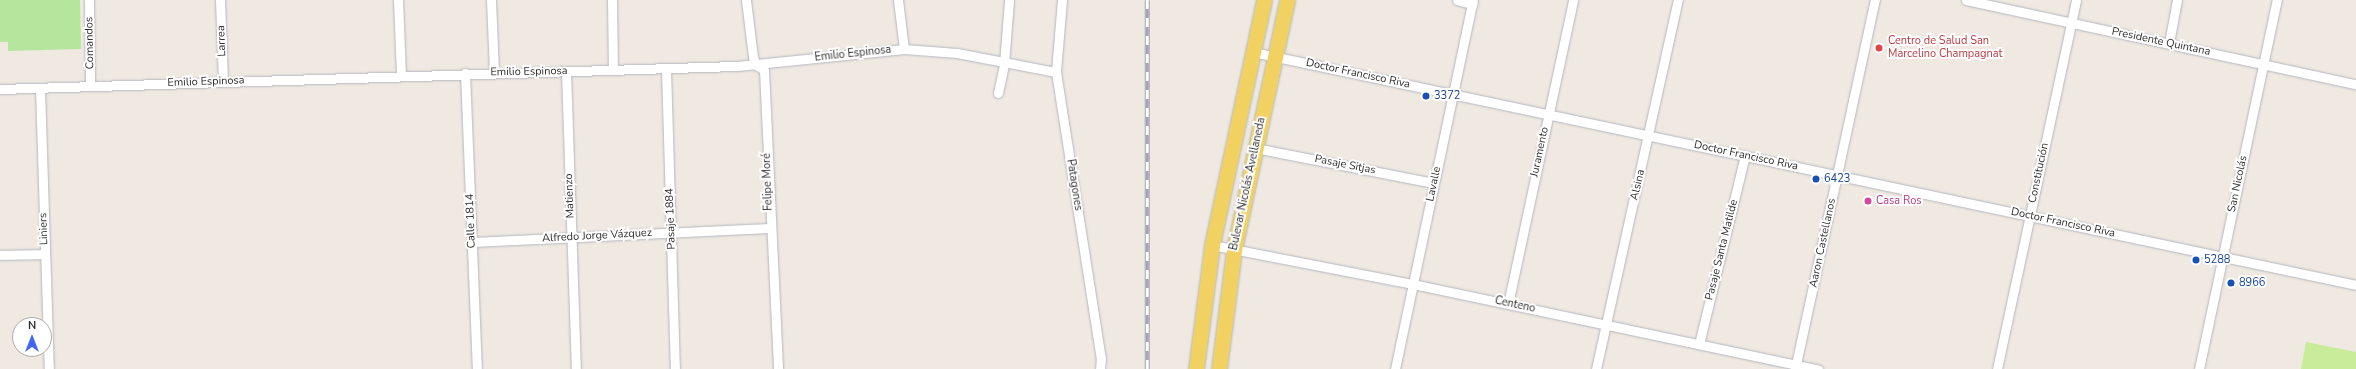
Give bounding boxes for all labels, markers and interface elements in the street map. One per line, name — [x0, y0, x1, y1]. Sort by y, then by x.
street label: Comandos — [83, 17, 97, 69]
street label: Larrea — [215, 25, 229, 57]
street label: Presidente Quintana — [2110, 25, 2212, 59]
place label: Centro de Salud San Marcelino Champagnat — [1888, 35, 2002, 61]
marker: Centro de Salud San Marcelino Champagnat — [1873, 42, 1885, 54]
street label: Emilio Espinosa — [814, 43, 892, 65]
street label: Doctor Francisco Riva — [1305, 57, 1411, 91]
street label: Emilio Espinosa — [490, 65, 568, 79]
street label: Emilio Espinosa — [167, 74, 245, 90]
place label: 3372 — [1434, 89, 1460, 103]
marker: 3372 — [1421, 91, 1431, 101]
street label: Bulevar Nicolás Avellaneda — [1227, 116, 1269, 252]
street label: Juramento — [1528, 126, 1552, 178]
street label: Doctor Francisco Riva — [1693, 139, 1799, 173]
street label: Constitución — [2026, 142, 2052, 204]
street label: Felipe Moré — [760, 153, 776, 211]
street label: Pasaje Sitjas — [1313, 153, 1377, 177]
street label: San Nicolás — [2226, 154, 2250, 214]
street label: Patagones — [1063, 158, 1085, 212]
street label: Lavalle — [1424, 165, 1444, 203]
street label: Alsina — [1628, 168, 1648, 202]
place label: 6423 — [1824, 172, 1850, 186]
street label: Matienzo — [563, 173, 577, 219]
marker: 6423 — [1811, 174, 1821, 184]
street label: Pasaje 1884 — [663, 188, 679, 250]
street label: Calle 1814 — [463, 193, 479, 249]
place label: Casa Ros — [1876, 194, 1922, 208]
marker: Casa Ros — [1863, 196, 1873, 206]
street label: Aaron Castellanos — [1807, 197, 1839, 289]
street label: Pasaje Santa Matilde — [1703, 198, 1741, 302]
street label: Doctor Francisco Riva — [2010, 206, 2116, 240]
street label: Liniers — [37, 213, 51, 245]
street label: Alfredo Jorge Vázquez — [542, 227, 652, 245]
place label: 5288 — [2204, 253, 2230, 267]
marker: 5288 — [2191, 255, 2201, 265]
place label: 8966 — [2239, 276, 2265, 290]
marker: 8966 — [2226, 278, 2236, 288]
street label: Centeno — [1494, 294, 1536, 316]
north arrow — [12, 317, 52, 357]
text: N — [28, 318, 36, 333]

